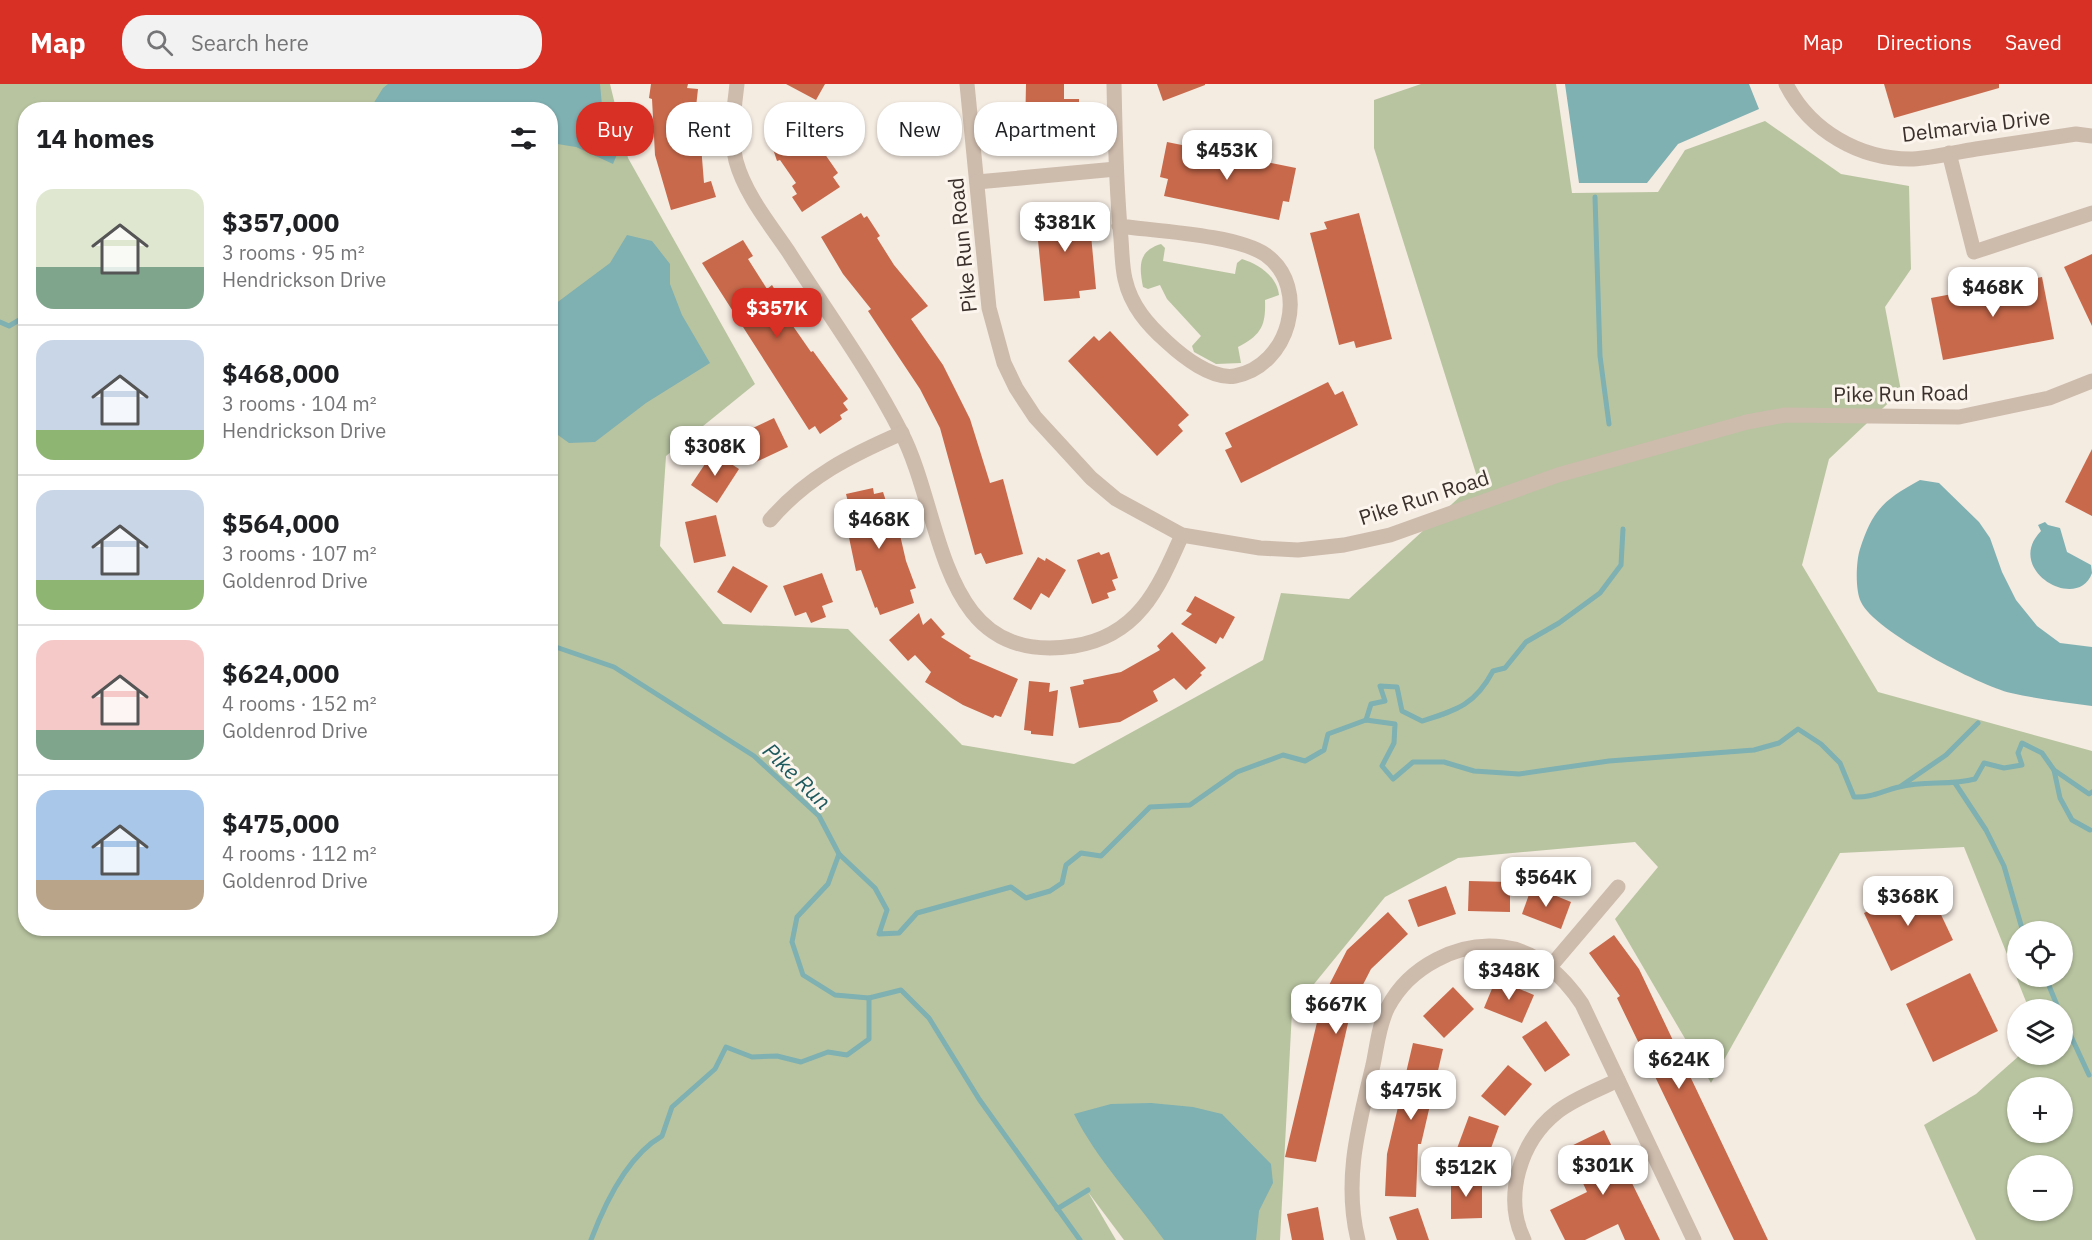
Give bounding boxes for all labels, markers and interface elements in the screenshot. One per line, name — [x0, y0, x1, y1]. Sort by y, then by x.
search box — [122, 15, 542, 69]
text: Map — [30, 24, 86, 61]
icon: search — [143, 26, 176, 59]
text: Search here — [191, 28, 309, 57]
text: Map — [1803, 28, 1843, 56]
text: Directions — [1876, 28, 1972, 56]
text: Saved — [2005, 28, 2062, 56]
chip: Buy — [576, 102, 654, 156]
chip: Rent — [666, 102, 752, 156]
chip: Filters — [764, 102, 865, 156]
chip: New — [877, 102, 962, 156]
chip: Apartment — [974, 102, 1117, 156]
street label: Delmarvia Drive — [1900, 102, 2052, 148]
text: 14 homes — [36, 121, 154, 155]
icon: filters — [507, 122, 540, 155]
pin: $453K — [1185, 130, 1269, 181]
text: $453K — [1196, 136, 1258, 163]
street label: Pike Run Road — [941, 176, 983, 314]
pin: $381K — [1023, 202, 1107, 253]
text: $357,000 — [222, 205, 339, 239]
text: $381K — [1034, 208, 1096, 235]
icon: home — [84, 213, 156, 285]
text: 3 rooms · 95 m² — [222, 239, 365, 266]
text: Hendrickson Drive — [222, 266, 386, 293]
pin: $468K — [1951, 267, 2035, 318]
text: $468K — [1962, 273, 2024, 300]
pin: $357K — [735, 288, 819, 339]
text: $357K — [746, 294, 808, 321]
text: $468,000 — [222, 356, 339, 390]
icon: home — [84, 364, 156, 436]
street label: Pike Run Road — [1833, 378, 1969, 408]
text: 3 rooms · 104 m² — [222, 390, 377, 417]
text: Hendrickson Drive — [222, 417, 386, 444]
pin: $308K — [673, 426, 757, 477]
text: $308K — [684, 432, 746, 459]
street label: Pike Run Road — [1355, 463, 1493, 531]
pin: $468K — [837, 499, 921, 550]
text: $468K — [848, 505, 910, 532]
text: $564,000 — [222, 506, 339, 540]
icon: home — [84, 514, 156, 586]
text: 3 rooms · 107 m² — [222, 540, 377, 567]
text: Goldenrod Drive — [222, 567, 368, 594]
text: $624,000 — [222, 656, 339, 690]
icon: home — [84, 664, 156, 736]
text: 4 rooms · 152 m² — [222, 690, 377, 717]
text: Goldenrod Drive — [222, 717, 368, 744]
water label: Pike Run — [757, 736, 838, 815]
text: $475,000 — [222, 806, 339, 840]
icon: home — [84, 814, 156, 886]
text: 4 rooms · 112 m² — [222, 840, 377, 867]
pin: $564K — [1504, 857, 1588, 908]
text: $564K — [1515, 863, 1577, 890]
text: Goldenrod Drive — [222, 867, 368, 894]
pin: $368K — [1866, 876, 1950, 927]
text: $368K — [1877, 882, 1939, 909]
map controls — [2007, 921, 2073, 1221]
button: locate — [2007, 921, 2073, 987]
pin: $348K — [1467, 950, 1551, 1001]
text: $348K — [1478, 956, 1540, 983]
pin: $667K — [1294, 984, 1378, 1035]
text: $667K — [1305, 990, 1367, 1017]
button: layers — [2007, 999, 2073, 1065]
pin: $624K — [1637, 1039, 1721, 1090]
text: $624K — [1648, 1045, 1710, 1072]
pin: $475K — [1369, 1070, 1453, 1121]
text: $475K — [1380, 1076, 1442, 1103]
button: + — [2007, 1077, 2073, 1143]
pin: $301K — [1561, 1145, 1645, 1196]
pin: $512K — [1424, 1147, 1508, 1198]
text: $301K — [1572, 1151, 1634, 1178]
text: $512K — [1435, 1153, 1497, 1180]
button: − — [2007, 1155, 2073, 1221]

